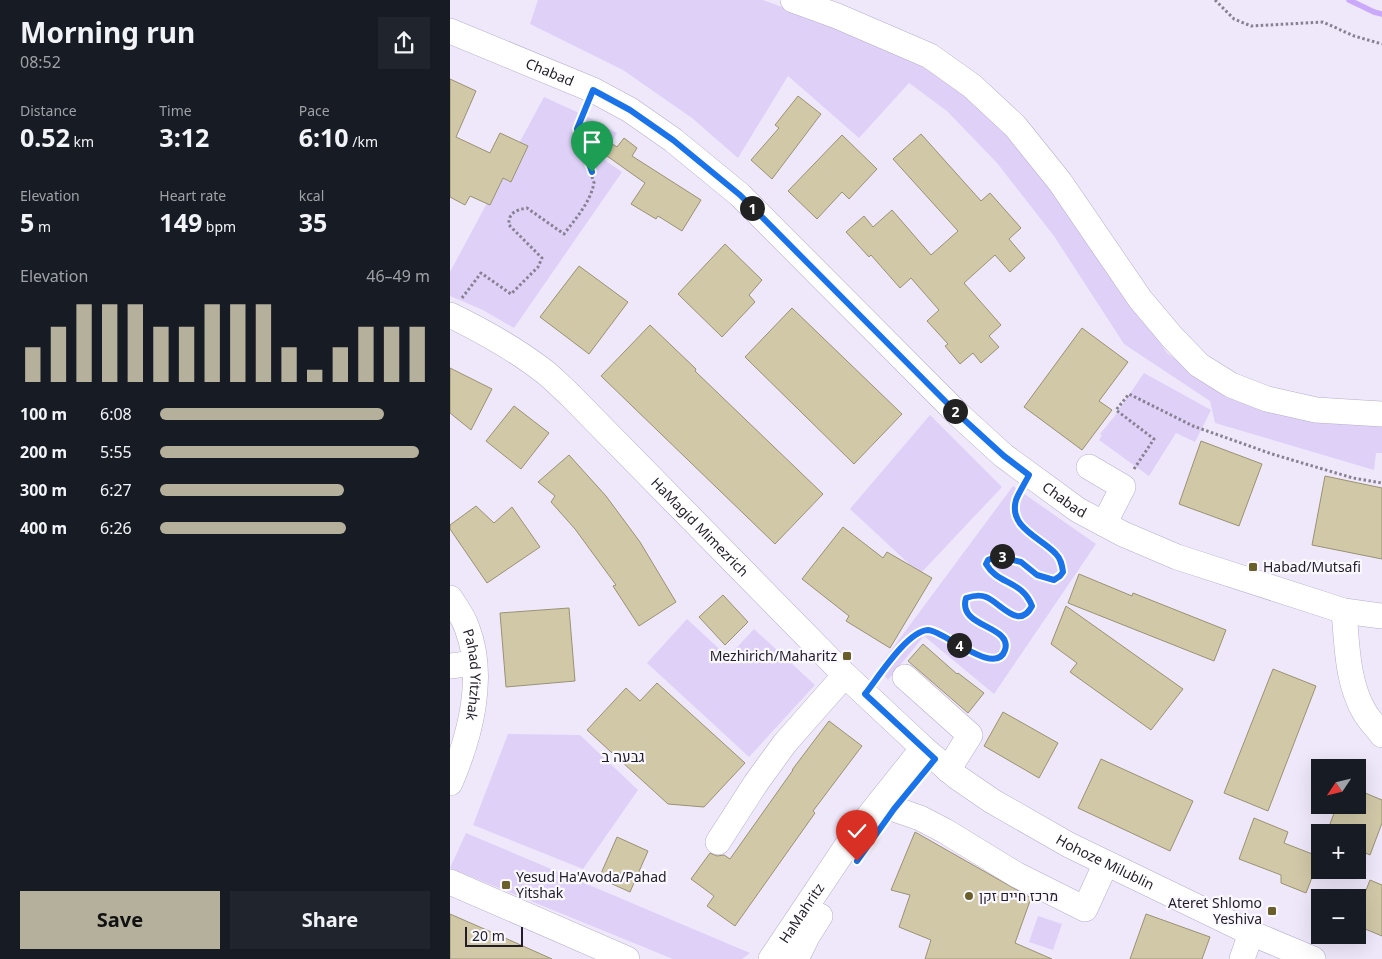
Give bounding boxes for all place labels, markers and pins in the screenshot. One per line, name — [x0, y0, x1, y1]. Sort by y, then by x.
pin — [571, 121, 613, 172]
pin: 1 — [740, 196, 764, 220]
pin: 2 — [942, 398, 968, 424]
pin: 3 — [990, 544, 1014, 568]
place label: Habad/Mutsafi — [1263, 557, 1361, 576]
marker: Habad/Mutsafi — [1247, 561, 1259, 573]
pin: 4 — [946, 632, 972, 658]
place label: Mezhirich/Maharitz — [710, 646, 837, 665]
marker: Mezhirich/Maharitz — [841, 650, 853, 662]
pin — [836, 810, 878, 861]
place label: Yesud Ha'Avoda/Pahad Yitshak — [516, 867, 667, 902]
marker: Yesud Ha'Avoda/Pahad Yitshak — [500, 879, 512, 891]
place label: מרכז חיים זקן — [979, 886, 1058, 905]
marker: מרכז חיים זקן — [963, 890, 975, 902]
place label: Ateret Shlomo Yeshiva — [1168, 893, 1262, 928]
marker: Ateret Shlomo Yeshiva — [1266, 905, 1278, 917]

